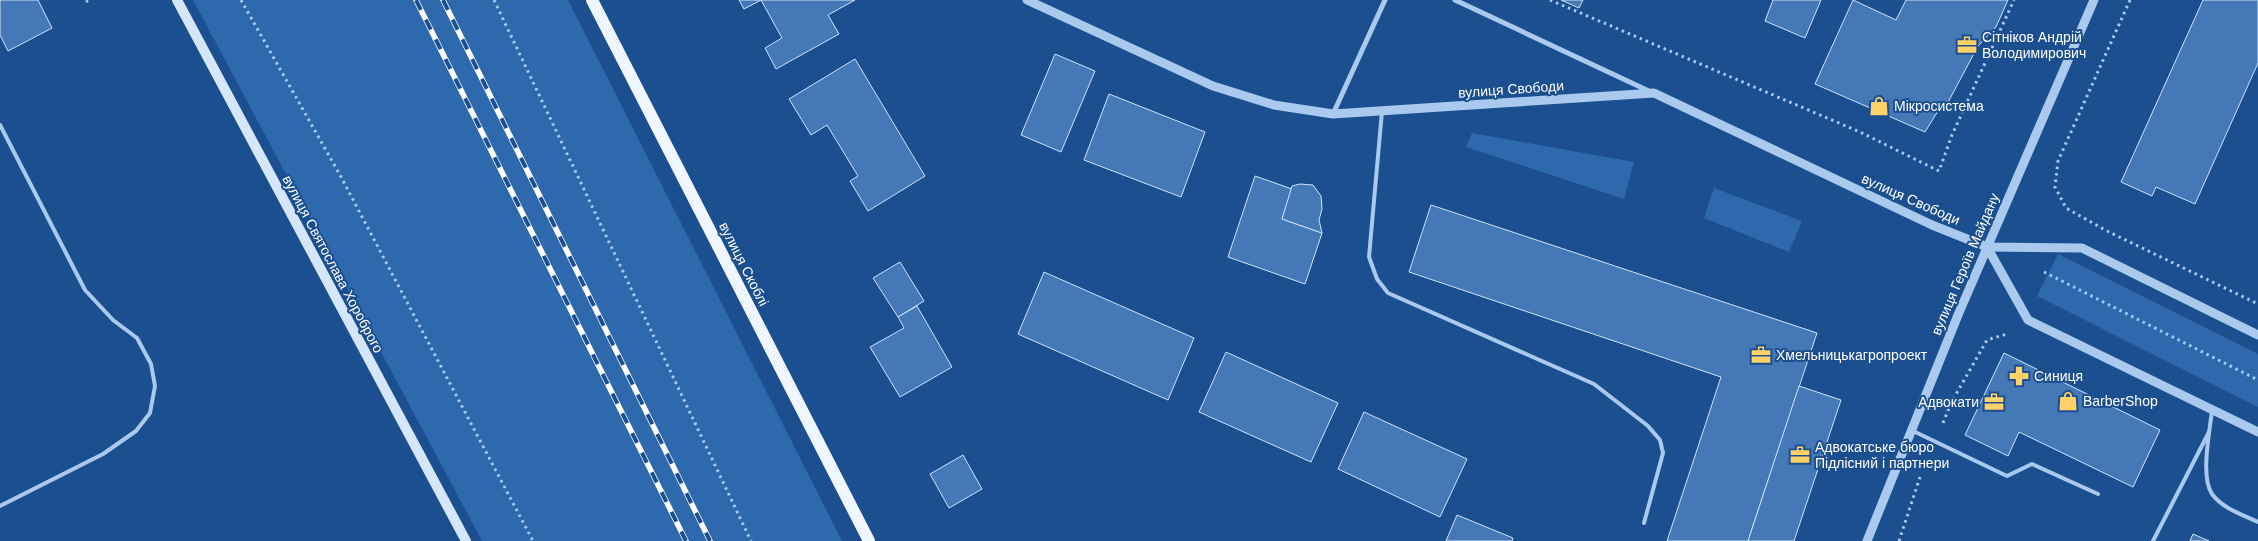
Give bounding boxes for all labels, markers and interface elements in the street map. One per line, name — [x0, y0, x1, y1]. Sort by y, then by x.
place label: Сітніков Андрій Володимирович — [1982, 29, 2086, 61]
office icon: Сітніков Андрій Володимирович — [1956, 34, 1978, 56]
street label: вулиця Свободи — [1458, 77, 1564, 101]
shop icon: Мікросистема — [1868, 95, 1890, 117]
place label: Мікросистема — [1894, 98, 1984, 114]
street label: вулиця Свободи — [1859, 170, 1963, 228]
street label: вулиця Святослава Хороброго — [279, 172, 387, 356]
street label: вулиця Героїв Майдану — [1928, 191, 2002, 337]
street label: вулиця Скоблі — [716, 219, 772, 309]
office icon: Хмельницькагропроект — [1750, 344, 1772, 366]
place label: Хмельницькагропроект — [1776, 347, 1928, 363]
pharmacy icon: Синиця — [2008, 365, 2030, 387]
place label: Синиця — [2034, 368, 2083, 384]
shop icon: BarberShop — [2057, 390, 2079, 412]
office icon: Адвокати — [1983, 391, 2005, 413]
place label: BarberShop — [2083, 393, 2158, 409]
place label: Адвокати — [1918, 394, 1979, 410]
place label: Адвокатське бюро Підлісний і партнери — [1815, 439, 1949, 471]
office icon: Адвокатське бюро Підлісний і партнери — [1789, 444, 1811, 466]

